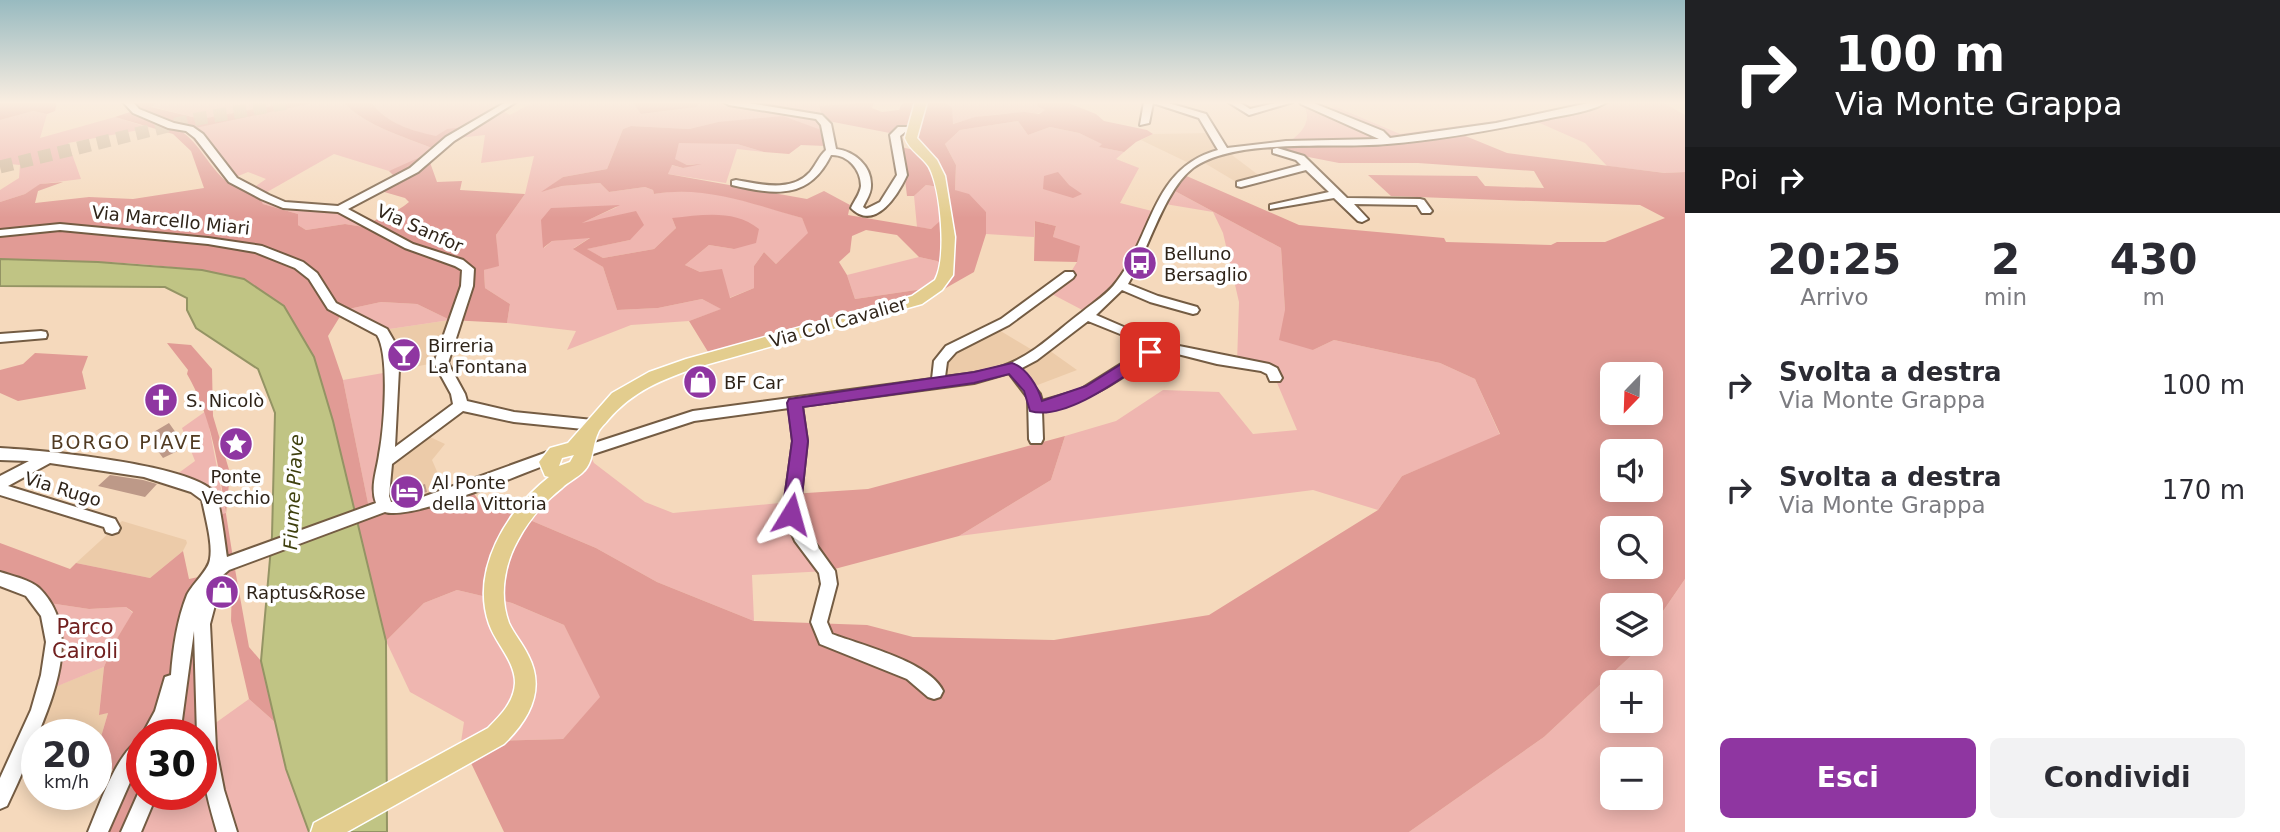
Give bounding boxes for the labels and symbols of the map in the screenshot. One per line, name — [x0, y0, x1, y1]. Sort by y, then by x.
street label: Via Sanfor — [374, 200, 467, 257]
street label: Via Marcello Miari — [91, 201, 251, 239]
place label: Belluno Bersaglio — [1164, 243, 1248, 285]
bus stop icon: Belluno Bersaglio — [1121, 244, 1159, 282]
street label: Via Col Cavalier — [767, 292, 910, 352]
pin — [1120, 322, 1180, 382]
place label: Birreria La Fontana — [428, 335, 527, 377]
bar icon: Birreria La Fontana — [385, 336, 423, 374]
north arrow — [1600, 362, 1662, 425]
shop icon: BF Car — [681, 363, 719, 401]
place label: BF Car — [724, 372, 784, 393]
church icon: S. Nicolò — [142, 381, 180, 419]
place label: S. Nicolò — [186, 390, 264, 411]
place icon: Ponte Vecchio — [217, 425, 255, 463]
district label: BORGO PIAVE — [51, 431, 203, 453]
water label: Fiume Piave — [279, 434, 307, 550]
place label: Ponte Vecchio — [201, 466, 271, 508]
street label: Via Rugo — [22, 467, 104, 511]
place label: Al Ponte della Vittoria — [432, 472, 547, 514]
hotel icon: Al Ponte della Vittoria — [388, 473, 426, 511]
position arrow — [754, 477, 828, 551]
shop icon: Raptus&Rose — [203, 573, 241, 611]
place label: Raptus&Rose — [246, 582, 366, 603]
park label: Parco Cairoli — [52, 615, 118, 663]
speed limit sign: 30 — [126, 719, 217, 810]

